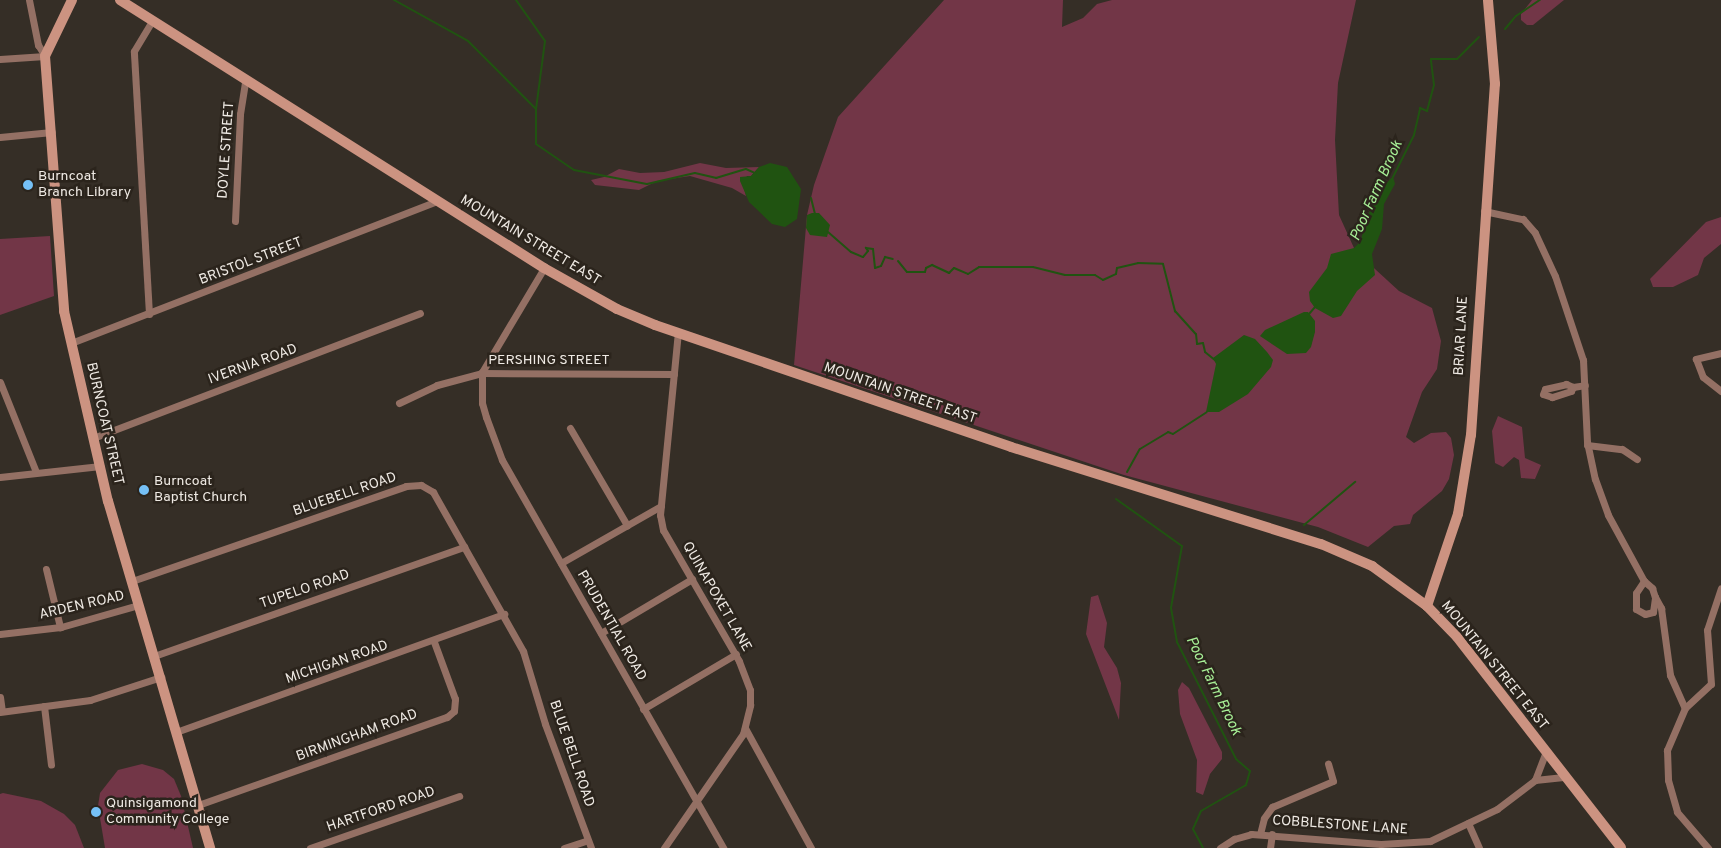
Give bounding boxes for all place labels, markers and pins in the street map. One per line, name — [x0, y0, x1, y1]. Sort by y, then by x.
place label: Burncoat Branch Library — [38, 169, 131, 202]
marker: Burncoat Branch Library — [22, 179, 34, 191]
place label: Burncoat Baptist Church — [154, 474, 247, 507]
marker: Burncoat Baptist Church — [138, 484, 150, 496]
place label: Quinsigamond Community College — [106, 796, 229, 829]
marker: Quinsigamond Community College — [90, 806, 102, 818]

